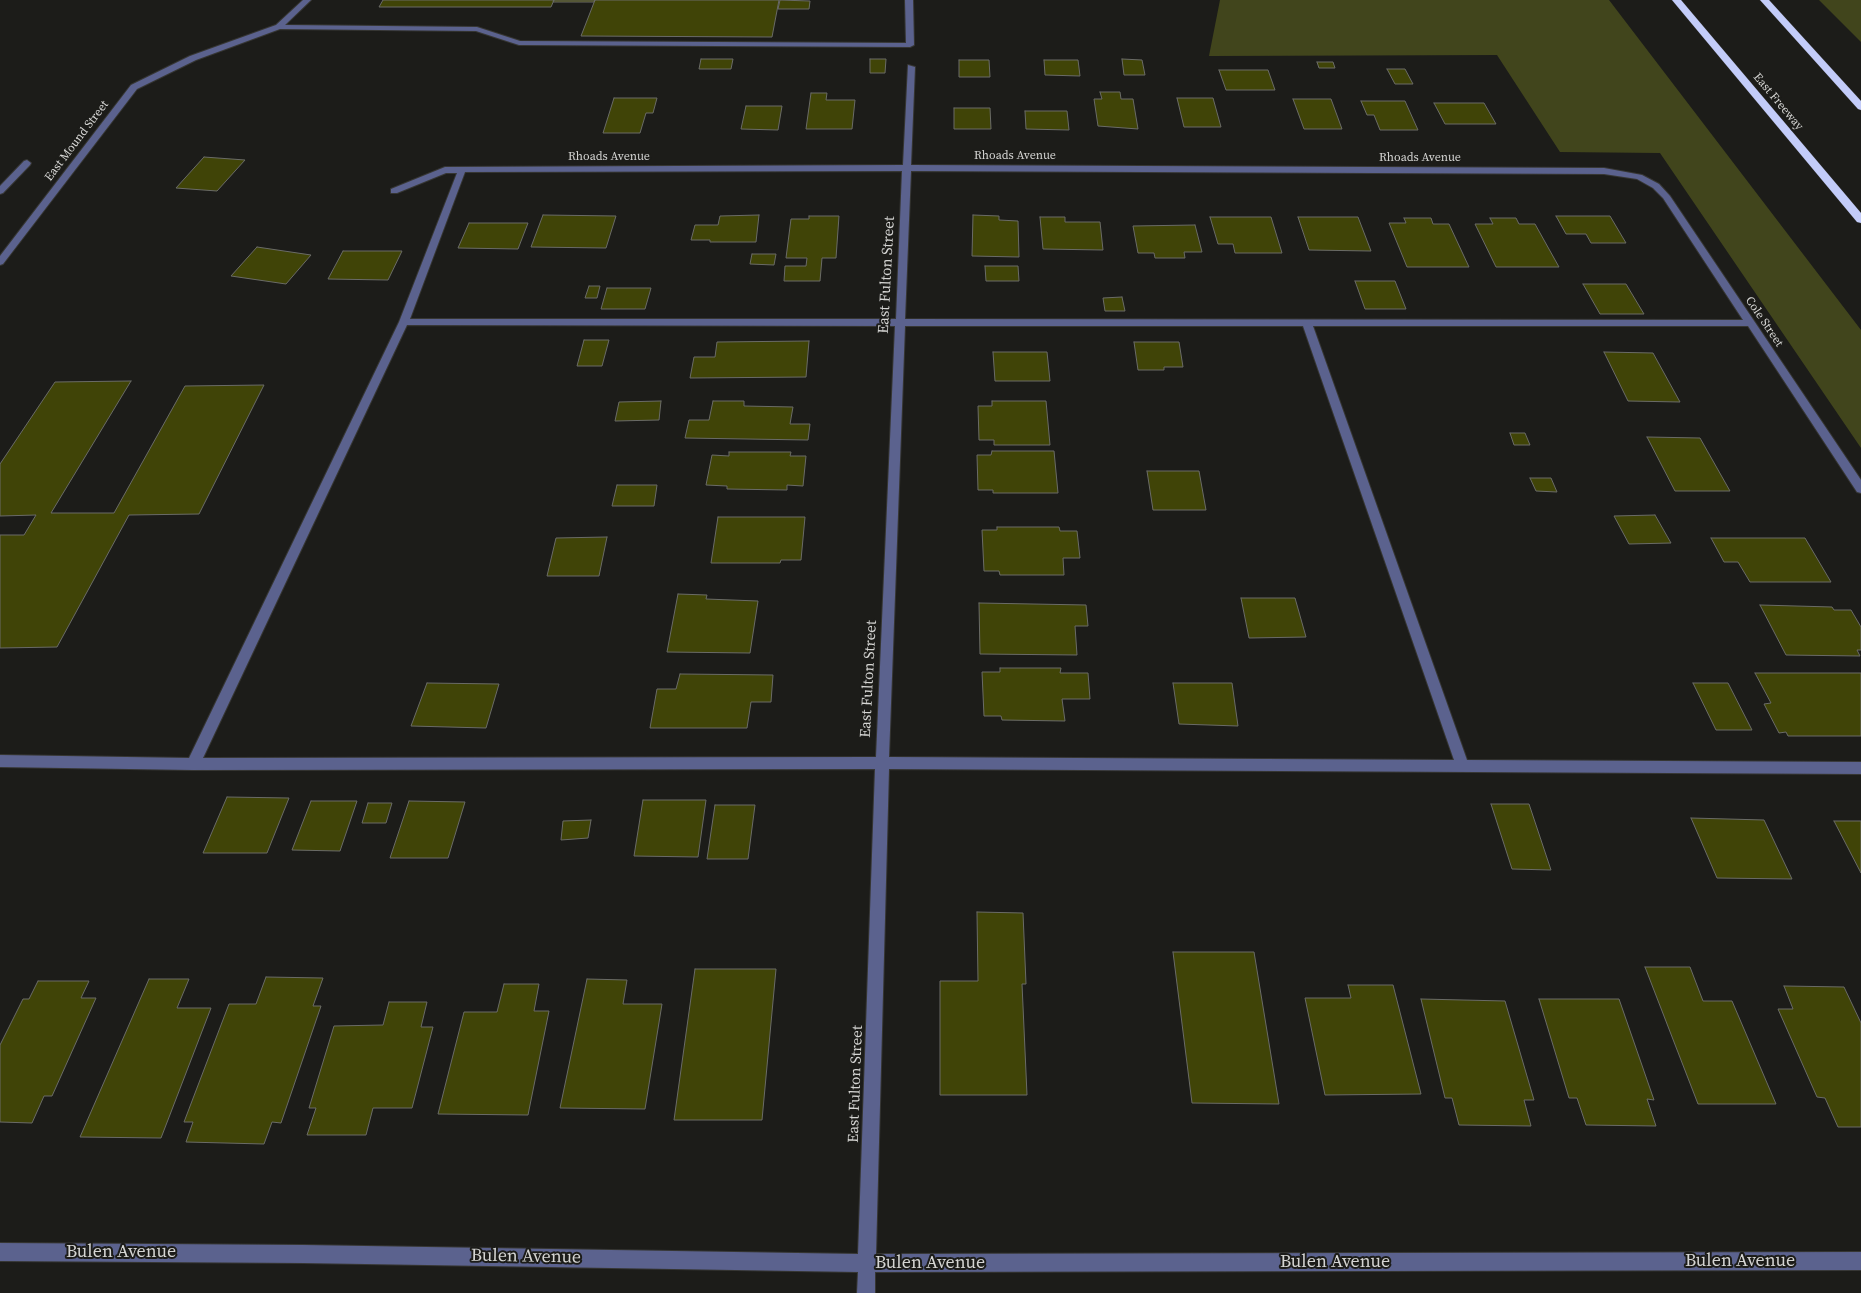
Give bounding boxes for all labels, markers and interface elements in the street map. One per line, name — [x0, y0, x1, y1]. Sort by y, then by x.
street label: East Freeway — [1750, 71, 1806, 133]
street label: East Mound Street — [42, 98, 112, 184]
street label: Rhoads Avenue — [974, 149, 1056, 163]
street label: Rhoads Avenue — [568, 150, 650, 164]
street label: Rhoads Avenue — [1379, 151, 1461, 165]
street label: East Fulton Street — [875, 216, 899, 334]
street label: Cole Street — [1742, 294, 1786, 350]
street label: East Fulton Street — [857, 620, 881, 738]
street label: East Fulton Street — [845, 1025, 867, 1143]
street label: Bulen Avenue — [66, 1241, 176, 1263]
street label: Bulen Avenue — [471, 1245, 581, 1269]
street label: Bulen Avenue — [1685, 1250, 1795, 1272]
street label: Bulen Avenue — [1280, 1251, 1390, 1273]
street label: Bulen Avenue — [875, 1252, 985, 1274]

